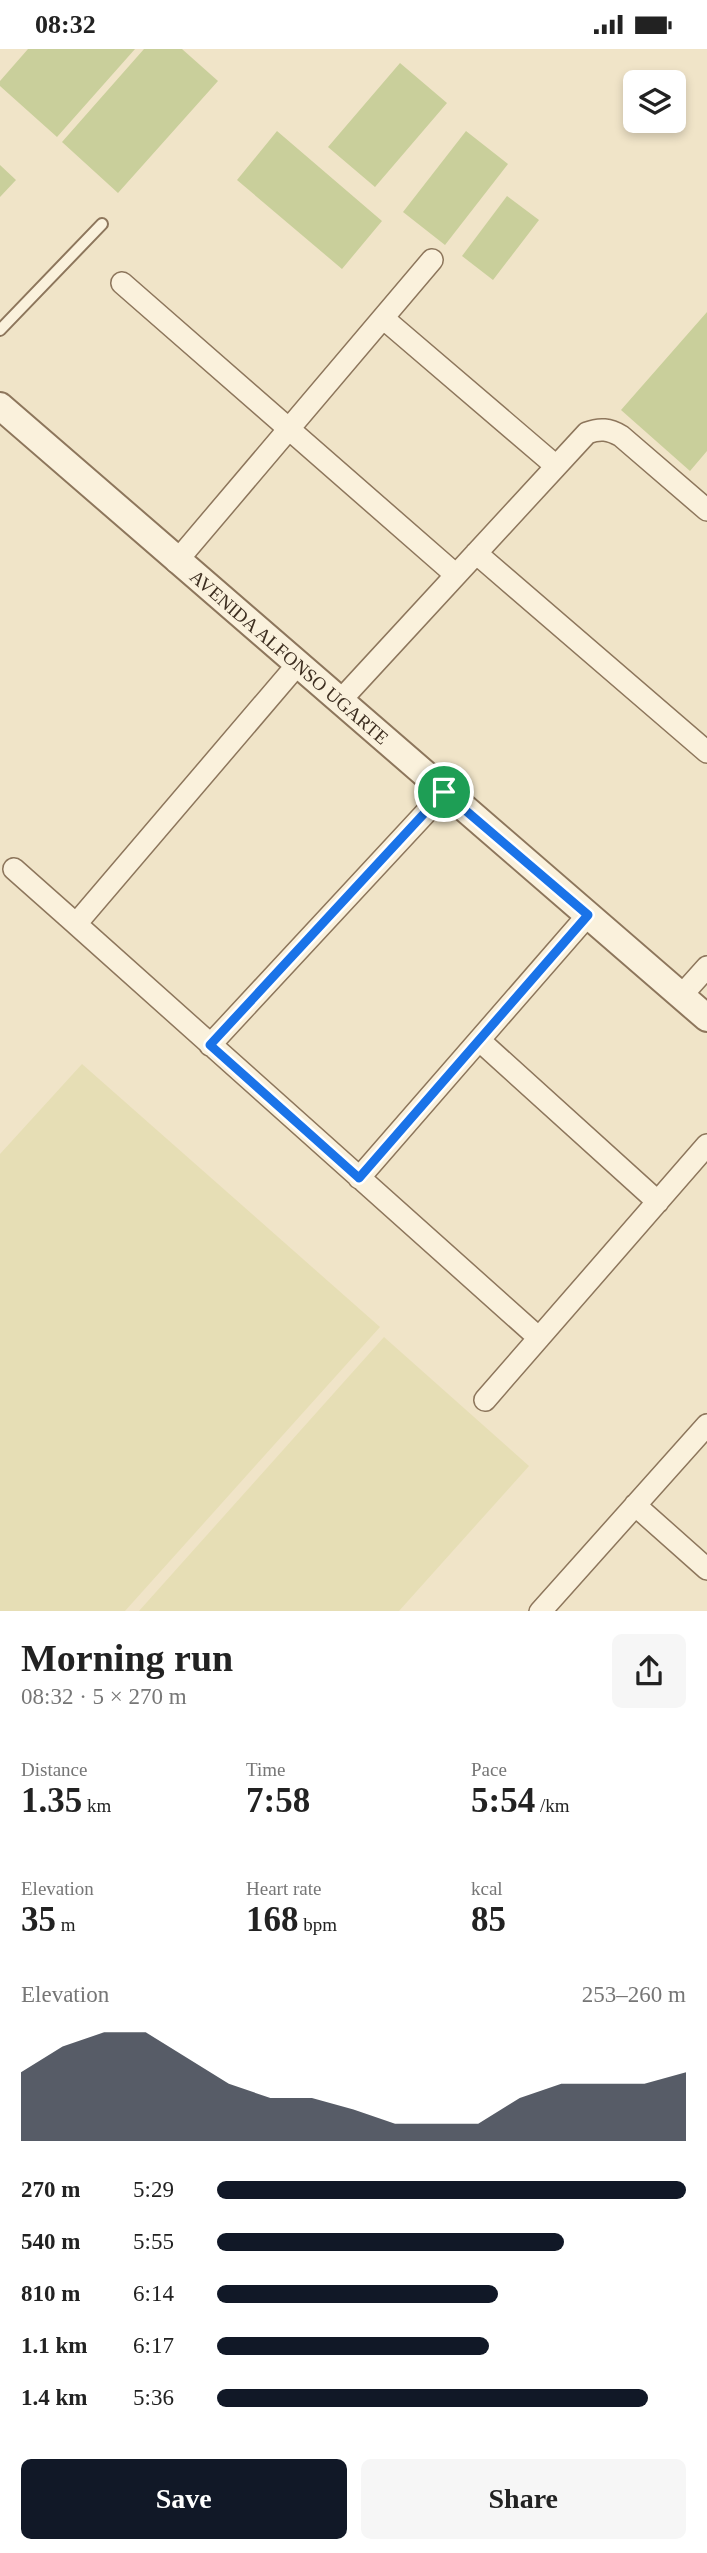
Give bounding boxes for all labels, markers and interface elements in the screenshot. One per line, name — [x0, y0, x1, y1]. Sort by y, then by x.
text: 08:32 — [35, 10, 96, 39]
map controls — [623, 70, 686, 133]
button: layers — [623, 70, 686, 133]
street label: AVENIDA ALFONSO UGARTE — [186, 566, 393, 749]
pin — [414, 762, 474, 822]
icon: arrive — [425, 773, 463, 811]
button: share — [612, 1634, 686, 1708]
text: Morning run — [21, 1637, 233, 1679]
text: 08:32 · 5 × 270 m — [21, 1684, 187, 1709]
text: Distance — [21, 1759, 87, 1780]
text: Time — [246, 1759, 285, 1780]
text: Pace — [471, 1759, 507, 1780]
text: 1.35 — [21, 1781, 82, 1820]
text: 7:58 — [246, 1781, 310, 1820]
text: 5:54 — [471, 1781, 535, 1820]
text: km — [82, 1795, 111, 1816]
text: /km — [535, 1795, 569, 1816]
text: Elevation — [21, 1878, 94, 1899]
text: Heart rate — [246, 1878, 321, 1899]
text: kcal — [471, 1878, 503, 1899]
text: 35 — [21, 1900, 56, 1939]
text: 168 — [246, 1900, 299, 1939]
text: 85 — [471, 1900, 506, 1939]
text: m — [56, 1914, 76, 1935]
text: bpm — [299, 1914, 337, 1935]
text: Elevation — [21, 1982, 109, 2007]
text: 253–260 m — [582, 1982, 686, 2007]
text: 270 m — [21, 2177, 80, 2202]
text: 5:29 — [133, 2177, 174, 2202]
text: 540 m — [21, 2229, 80, 2254]
text: 5:55 — [133, 2229, 174, 2254]
text: 810 m — [21, 2281, 80, 2306]
text: 6:14 — [133, 2281, 174, 2306]
text: 1.1 km — [21, 2333, 87, 2358]
text: 6:17 — [133, 2333, 174, 2358]
text: 1.4 km — [21, 2385, 87, 2410]
text: 5:36 — [133, 2385, 174, 2410]
button: Save — [21, 2459, 347, 2539]
button: Share — [361, 2459, 686, 2539]

